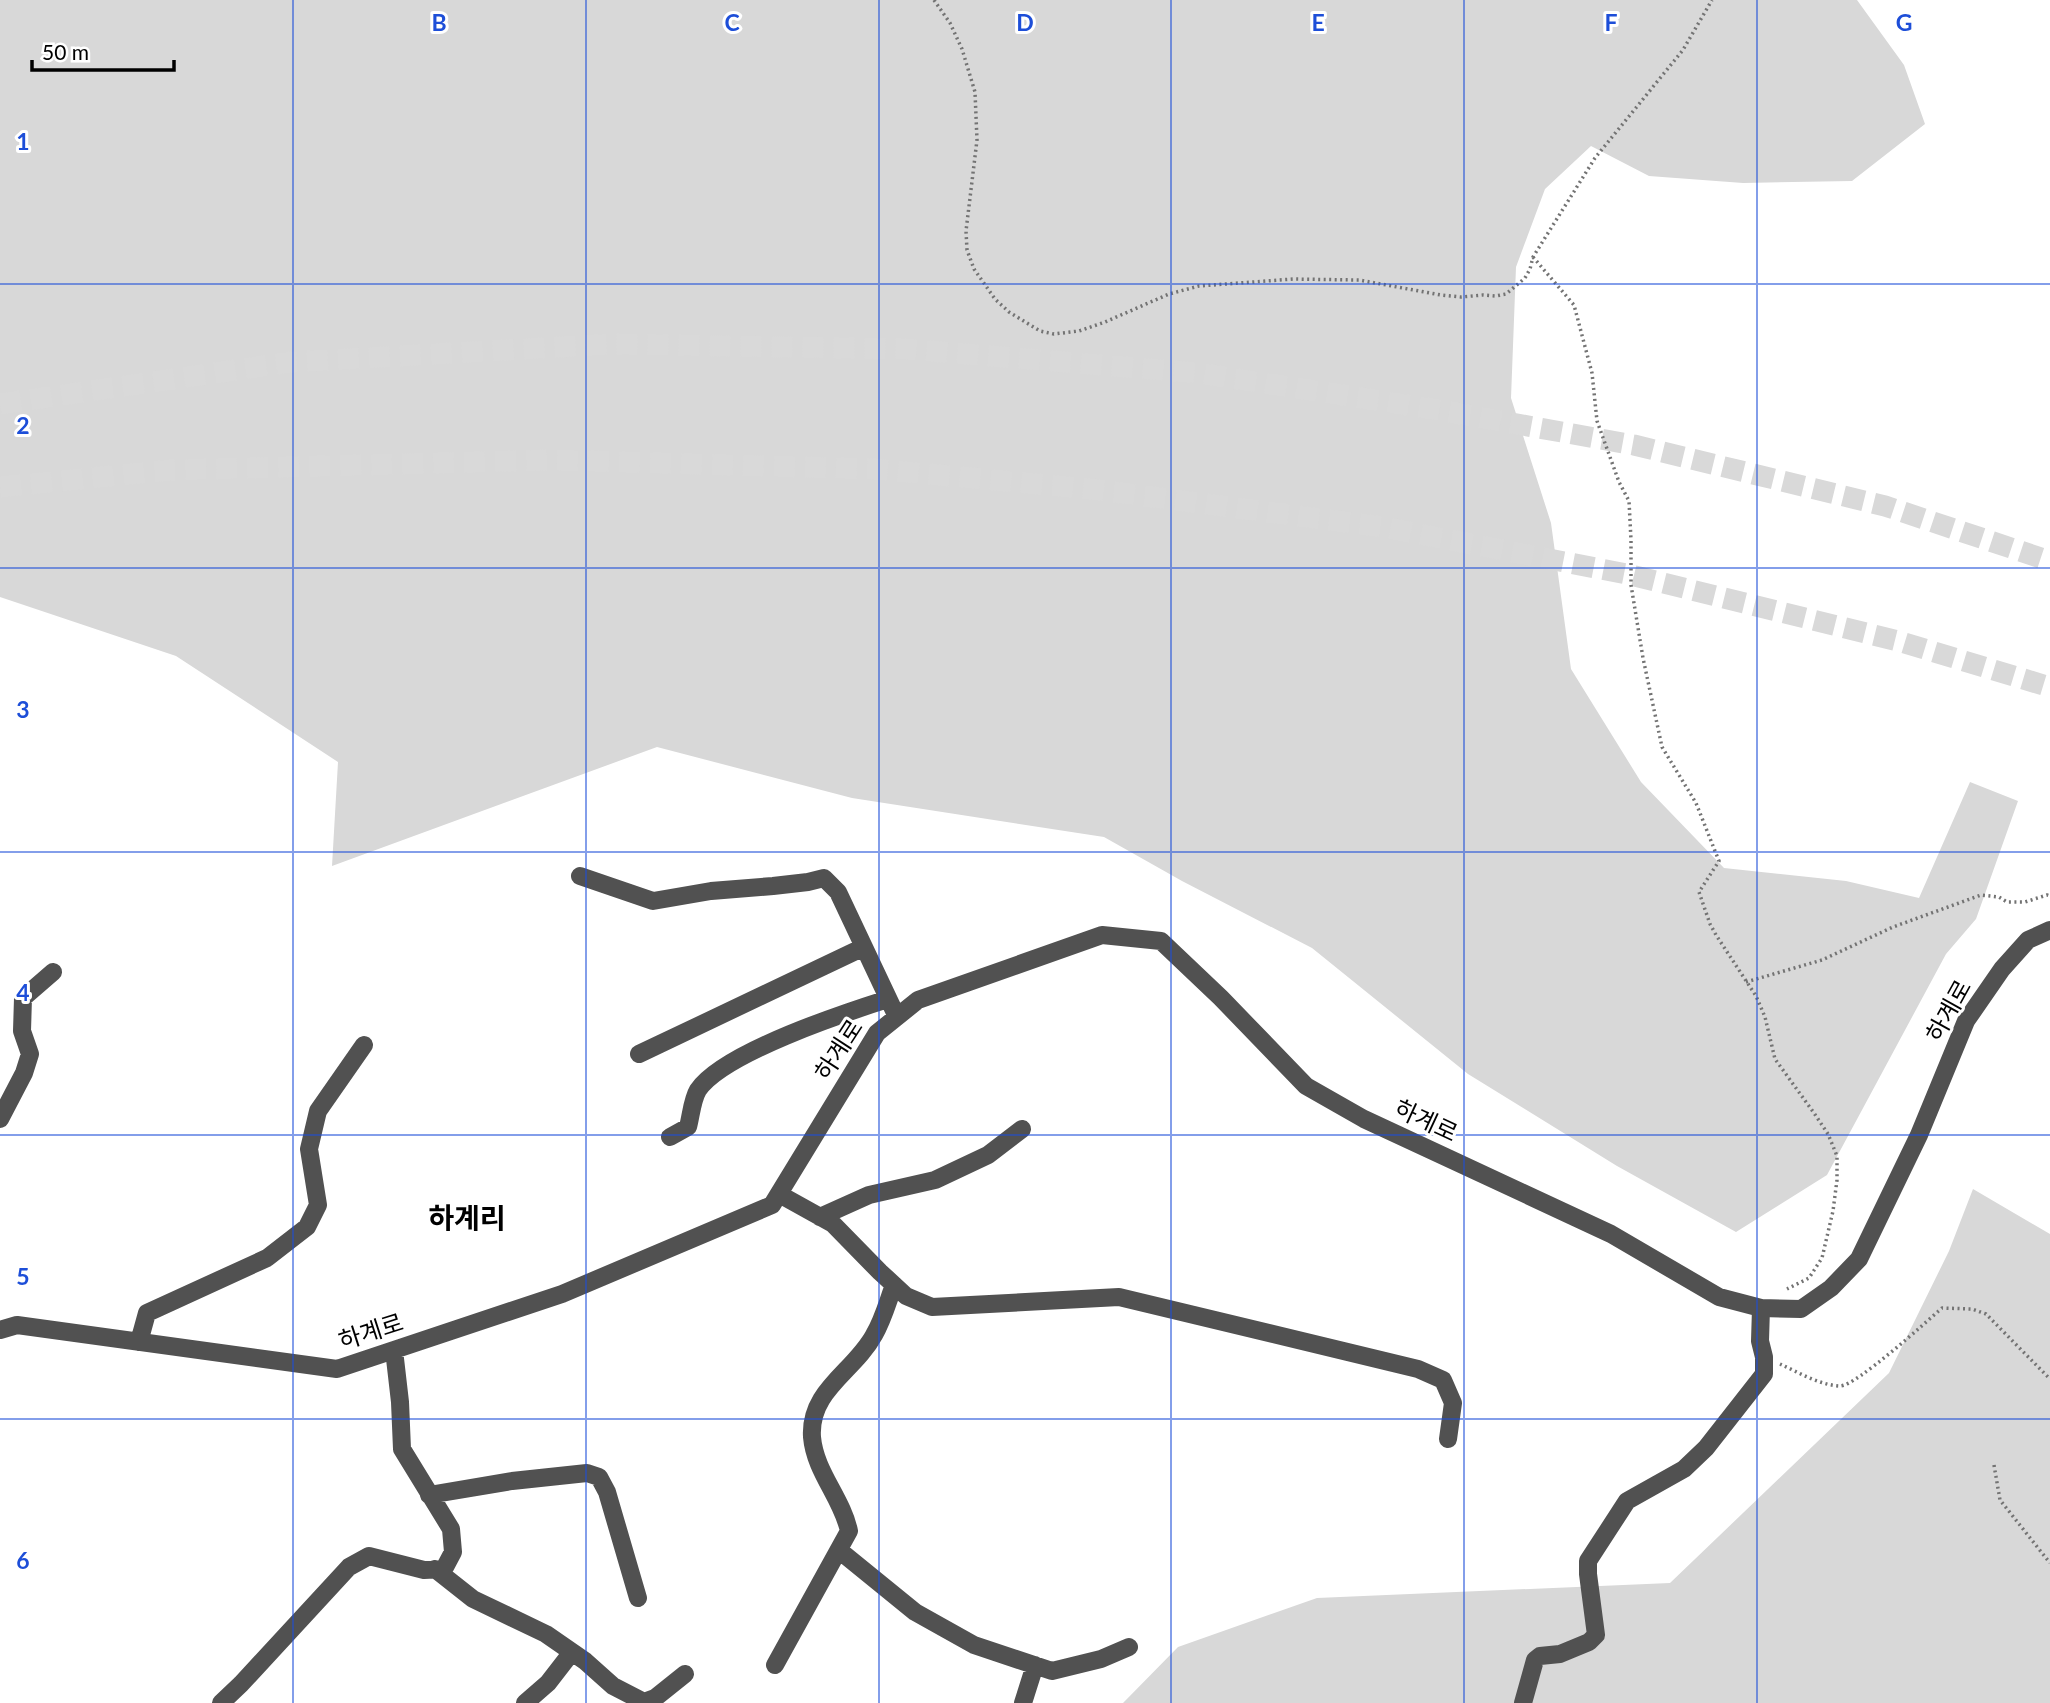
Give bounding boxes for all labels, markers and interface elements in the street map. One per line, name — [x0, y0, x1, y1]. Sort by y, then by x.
text: B — [431, 8, 447, 36]
text: C — [724, 8, 740, 36]
text: D — [1016, 8, 1034, 36]
text: E — [1311, 8, 1325, 36]
text: F — [1604, 8, 1618, 36]
text: G — [1896, 8, 1912, 36]
scale bar — [32, 28, 173, 72]
text: 50 m — [42, 39, 89, 64]
text: 1 — [16, 127, 30, 155]
text: 2 — [16, 411, 30, 439]
text: 3 — [16, 695, 30, 723]
street label: 하계로 — [1919, 974, 1976, 1046]
text: 4 — [16, 978, 30, 1006]
street label: 하계로 — [808, 1014, 868, 1085]
street label: 하계로 — [1390, 1092, 1463, 1147]
district label: 하계리 — [428, 1200, 506, 1234]
text: 5 — [16, 1262, 30, 1290]
street label: 하계로 — [335, 1307, 407, 1355]
text: 6 — [16, 1546, 30, 1574]

